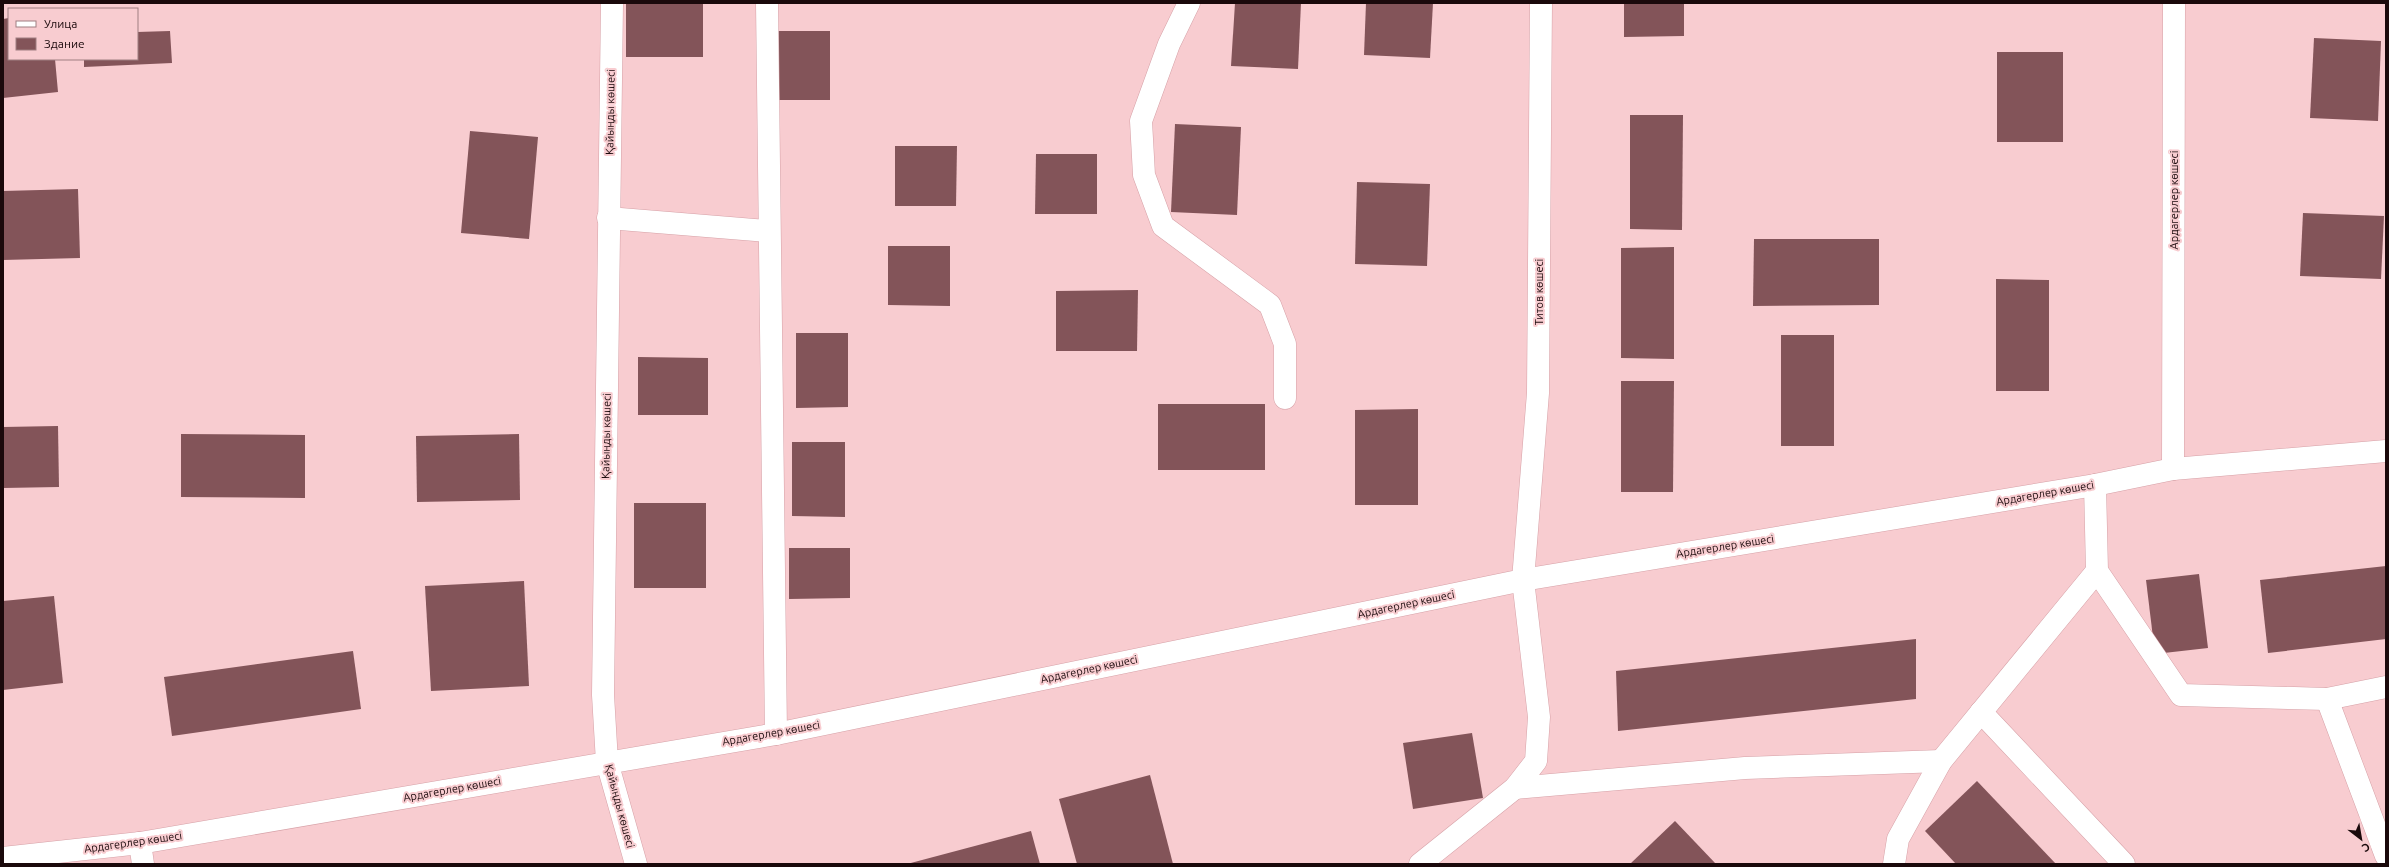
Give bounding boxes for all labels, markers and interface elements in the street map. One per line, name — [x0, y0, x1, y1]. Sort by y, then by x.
legend — [8, 8, 138, 60]
text: Улица — [44, 17, 77, 30]
text: Здание — [44, 37, 85, 50]
street label: Қайыңды көшесі — [603, 69, 617, 155]
street label: Ардагерлер көшесі — [2168, 151, 2180, 249]
street label: Титов көшесі — [1533, 259, 1545, 325]
street label: Қайыңды көшесі — [599, 393, 613, 479]
street label: Ардагерлер көшесі — [1995, 479, 2095, 507]
street label: Ардагерлер көшесі — [1675, 532, 1775, 560]
street label: Ардагерлер көшесі — [1356, 588, 1456, 620]
street label: Ардагерлер көшесі — [1039, 653, 1139, 685]
street label: Ардагерлер көшесі — [721, 719, 821, 747]
street label: Қайыңды көшесі — [603, 763, 637, 849]
street label: Ардагерлер көшесі — [402, 775, 502, 803]
north arrow — [2341, 819, 2381, 859]
street label: Ардагерлер көшесі — [83, 829, 183, 855]
text: С — [2360, 841, 2372, 855]

